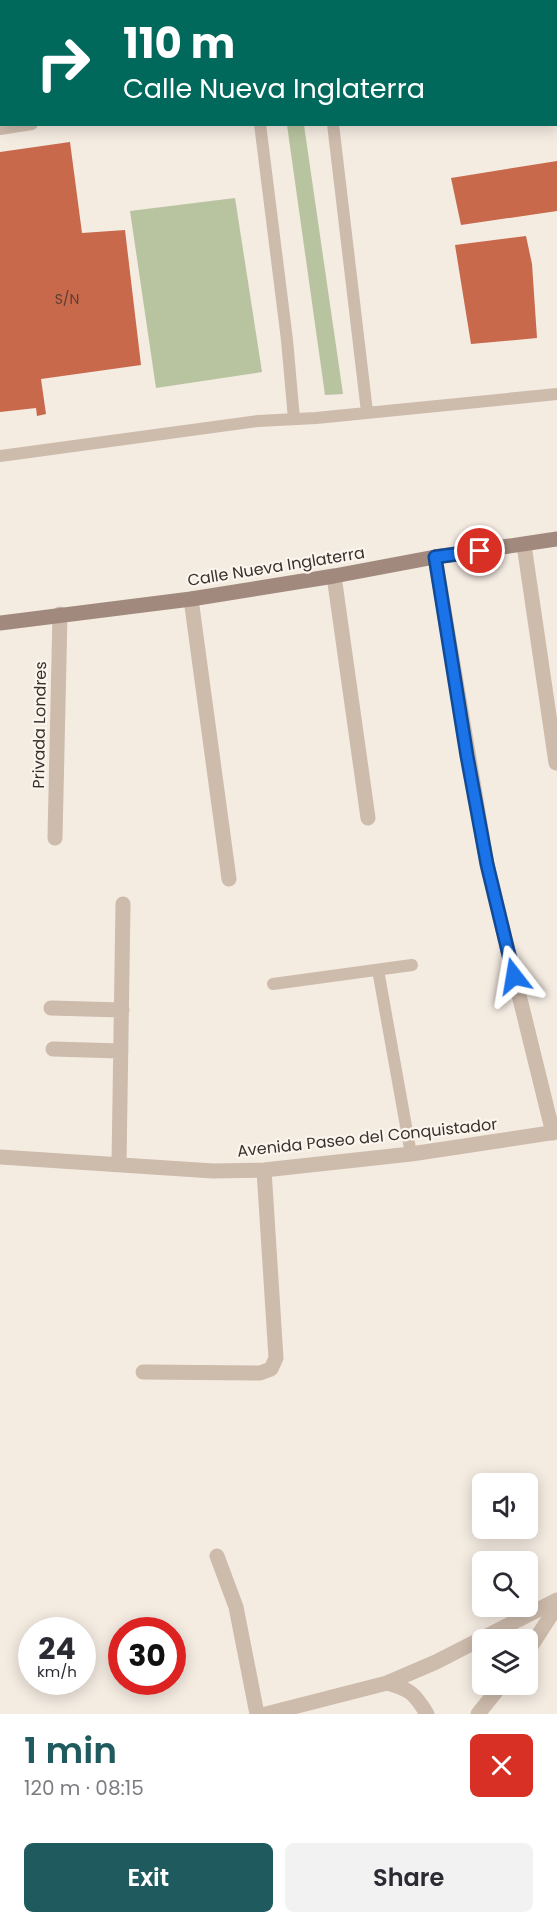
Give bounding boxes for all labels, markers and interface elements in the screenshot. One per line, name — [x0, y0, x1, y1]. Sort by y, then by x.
text: 110 m — [123, 14, 235, 73]
icon: right — [24, 24, 102, 102]
text: Calle Nueva Inglaterra — [123, 70, 425, 107]
house number: S/N — [55, 289, 79, 309]
pin — [454, 525, 505, 576]
icon: arrive — [463, 534, 496, 567]
street label: Calle Nueva Inglaterra — [186, 541, 366, 592]
street label: Privada Londres — [27, 661, 52, 789]
position arrow — [482, 944, 546, 1008]
street label: Avenida Paseo del Conquistador — [236, 1112, 498, 1163]
map controls — [472, 1473, 538, 1695]
button: sound — [472, 1473, 538, 1539]
button: search — [472, 1551, 538, 1617]
speed limit sign: 30 — [108, 1617, 186, 1695]
text: 24 — [38, 1627, 76, 1670]
button: layers — [472, 1629, 538, 1695]
text: km/h — [37, 1661, 77, 1682]
text: 1 min — [24, 1725, 117, 1776]
button: close — [470, 1734, 533, 1797]
text: 120 m · 08:15 — [24, 1774, 144, 1802]
button: Exit — [24, 1843, 273, 1912]
button: Share — [285, 1843, 533, 1912]

